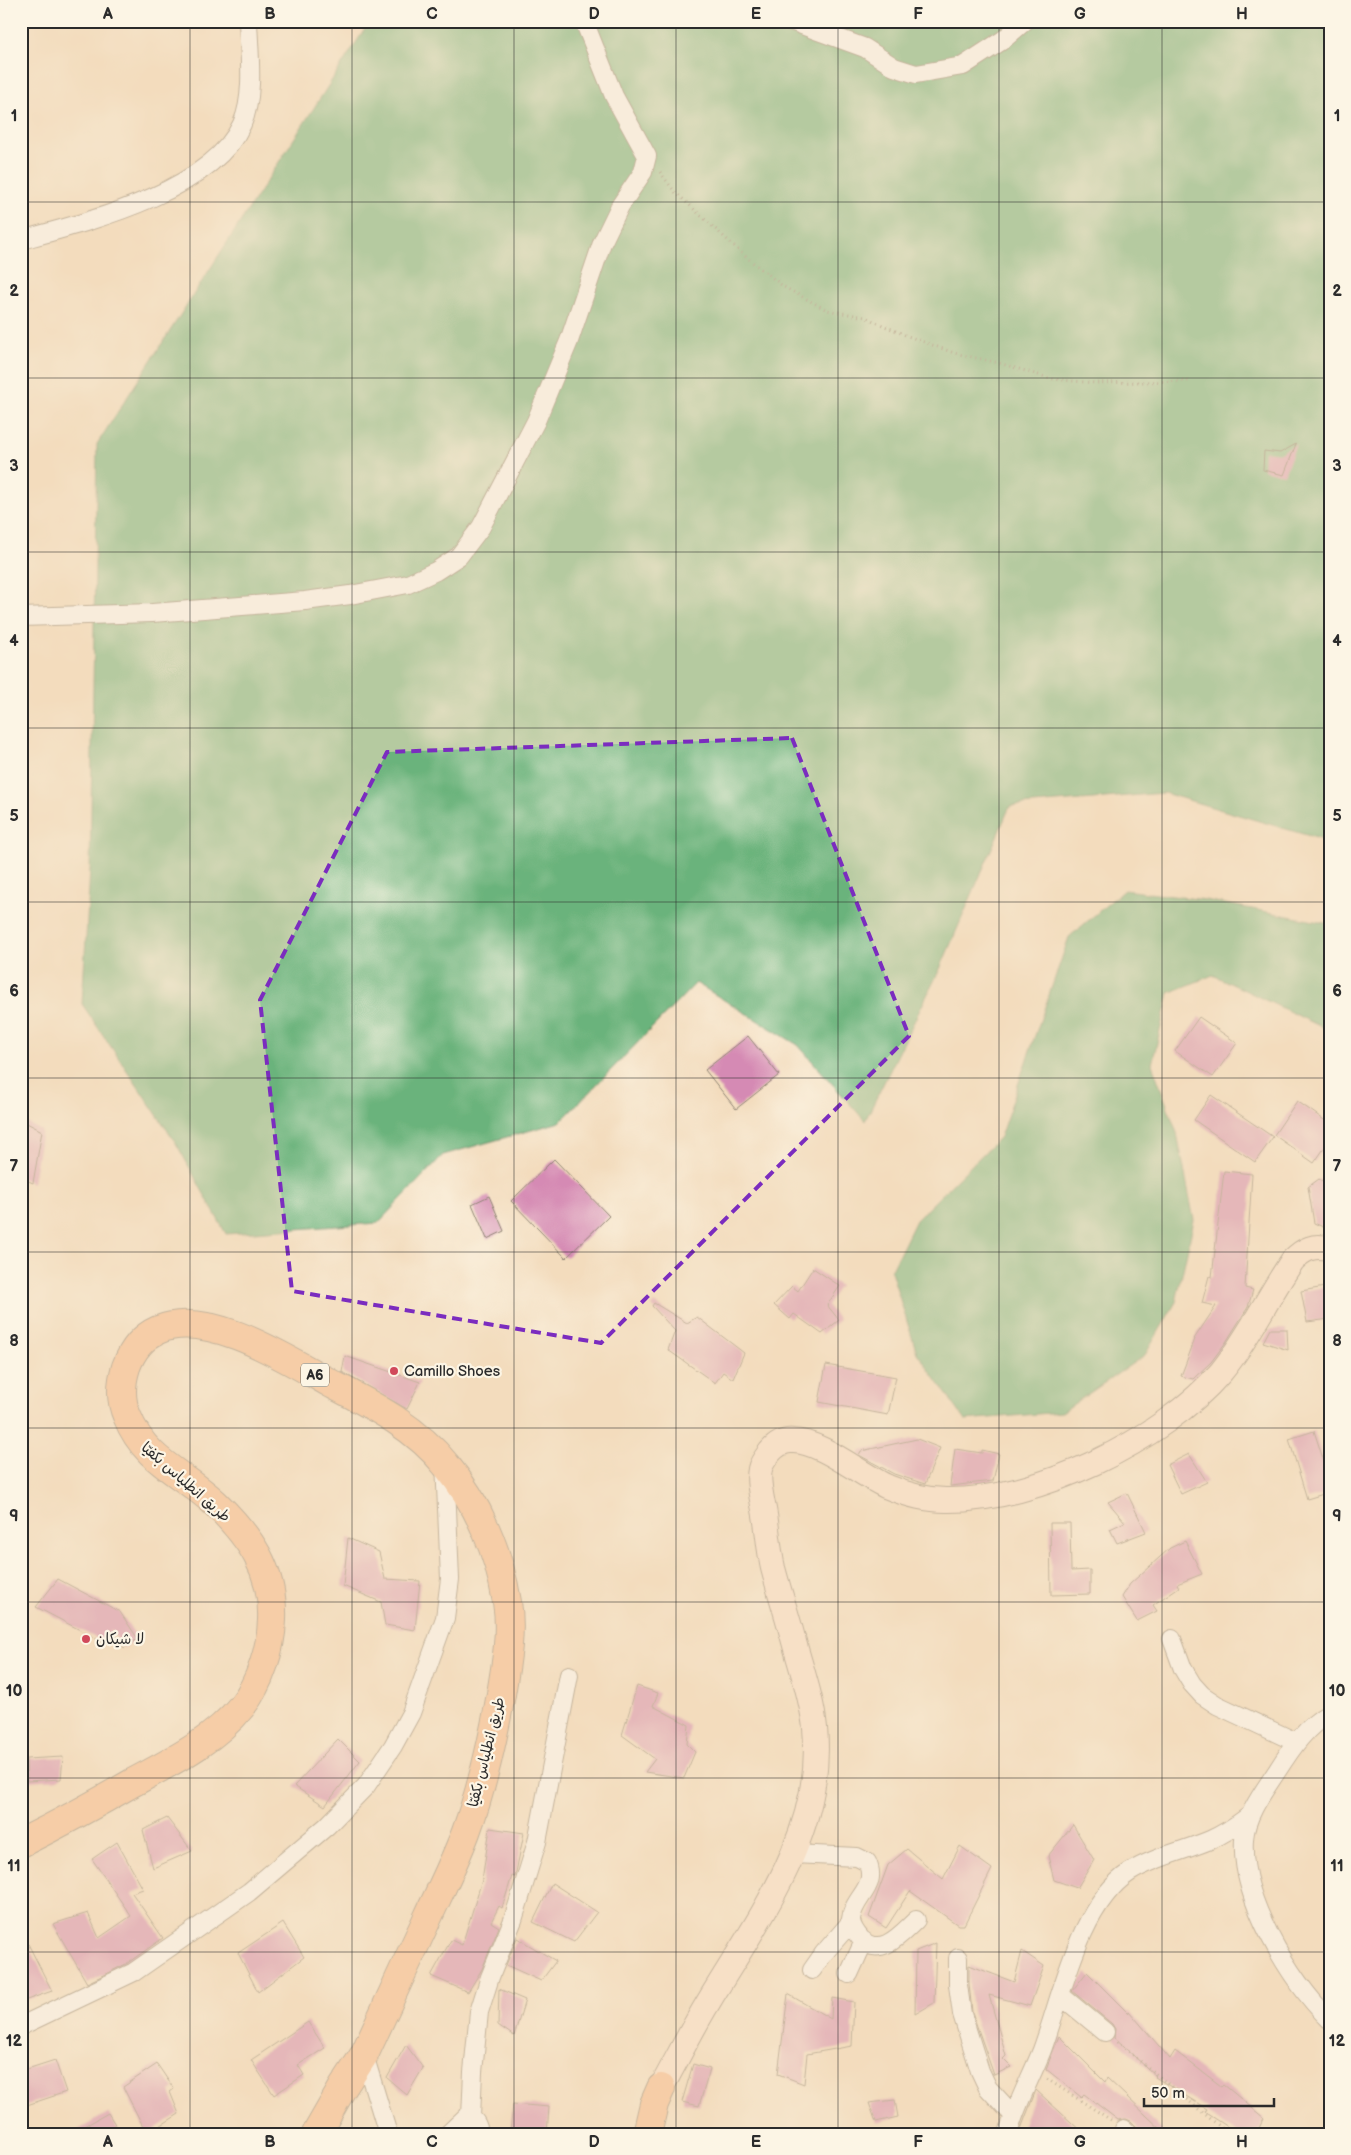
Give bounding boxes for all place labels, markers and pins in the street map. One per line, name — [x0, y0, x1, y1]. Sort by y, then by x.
place label: Camillo Shoes — [404, 1362, 501, 1381]
marker: Camillo Shoes — [388, 1365, 400, 1377]
place label: لا شيكان — [96, 1630, 144, 1649]
marker: لا شيكان — [80, 1633, 92, 1645]

